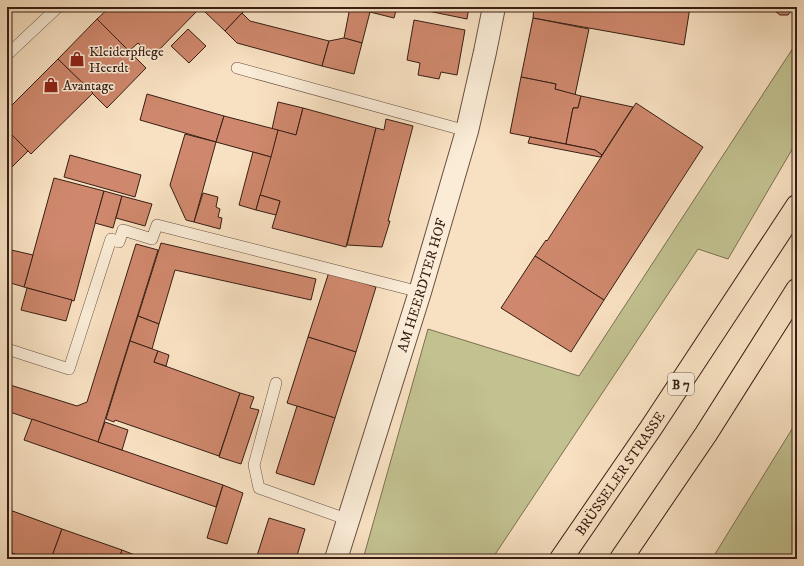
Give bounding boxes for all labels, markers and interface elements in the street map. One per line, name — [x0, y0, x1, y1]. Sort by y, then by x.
place label: Kleiderpflege Heerdt — [89, 43, 164, 77]
shop icon: Kleiderpflege Heerdt — [68, 50, 86, 68]
shop icon: Avantage — [42, 76, 60, 94]
place label: Avantage — [63, 77, 114, 95]
street label: AM HEERDTER HOF — [394, 216, 451, 354]
road number: B 7 — [668, 373, 694, 395]
street label: BRÜSSELER STRASSE — [572, 408, 669, 539]

